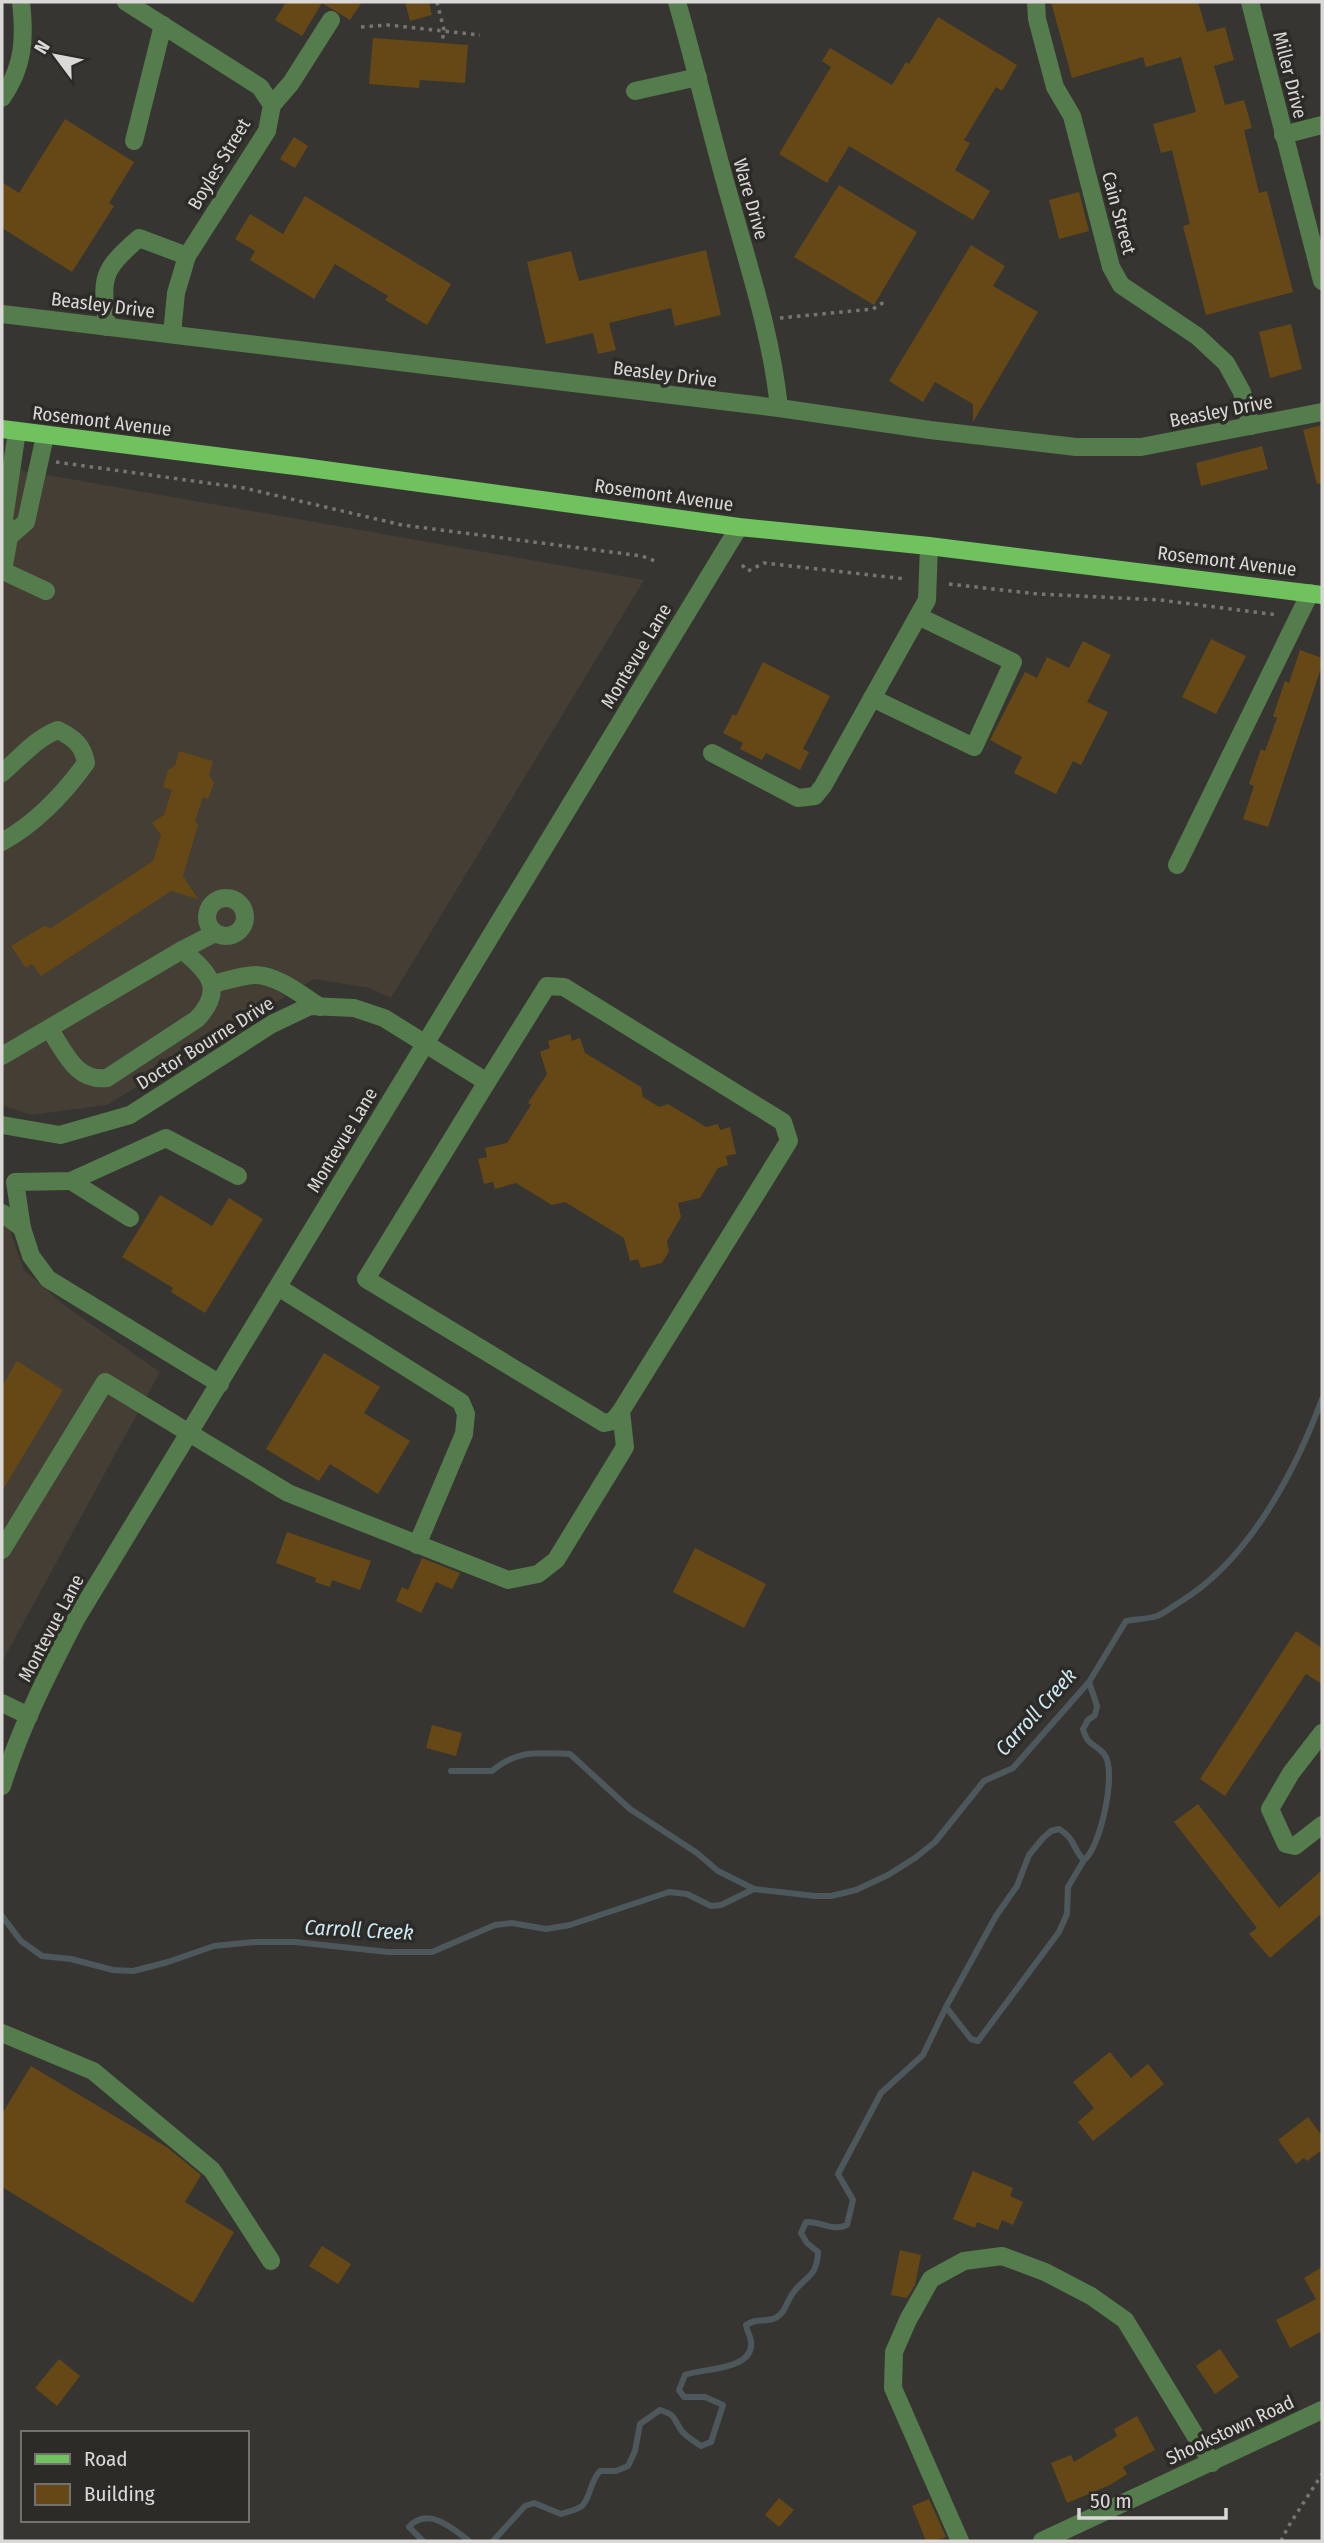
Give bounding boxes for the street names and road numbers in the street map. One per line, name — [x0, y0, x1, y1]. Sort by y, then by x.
street label: Miller Drive — [1268, 29, 1312, 121]
street label: Boyles Street — [183, 114, 256, 214]
street label: Ware Drive — [728, 156, 774, 242]
street label: Cain Street — [1097, 169, 1141, 258]
street label: Beasley Drive — [50, 287, 156, 323]
street label: Beasley Drive — [612, 356, 718, 392]
street label: Beasley Drive — [1168, 390, 1274, 432]
street label: Rosemont Avenue — [31, 401, 173, 441]
street label: Rosemont Avenue — [593, 474, 735, 516]
street label: Rosemont Avenue — [1156, 541, 1298, 581]
street label: Montevue Lane — [596, 600, 676, 712]
street label: Doctor Bourne Drive — [132, 992, 278, 1094]
street label: Montevue Lane — [302, 1084, 382, 1196]
street label: Montevue Lane — [13, 1571, 89, 1685]
street label: Shookstown Road — [1162, 2390, 1298, 2470]

